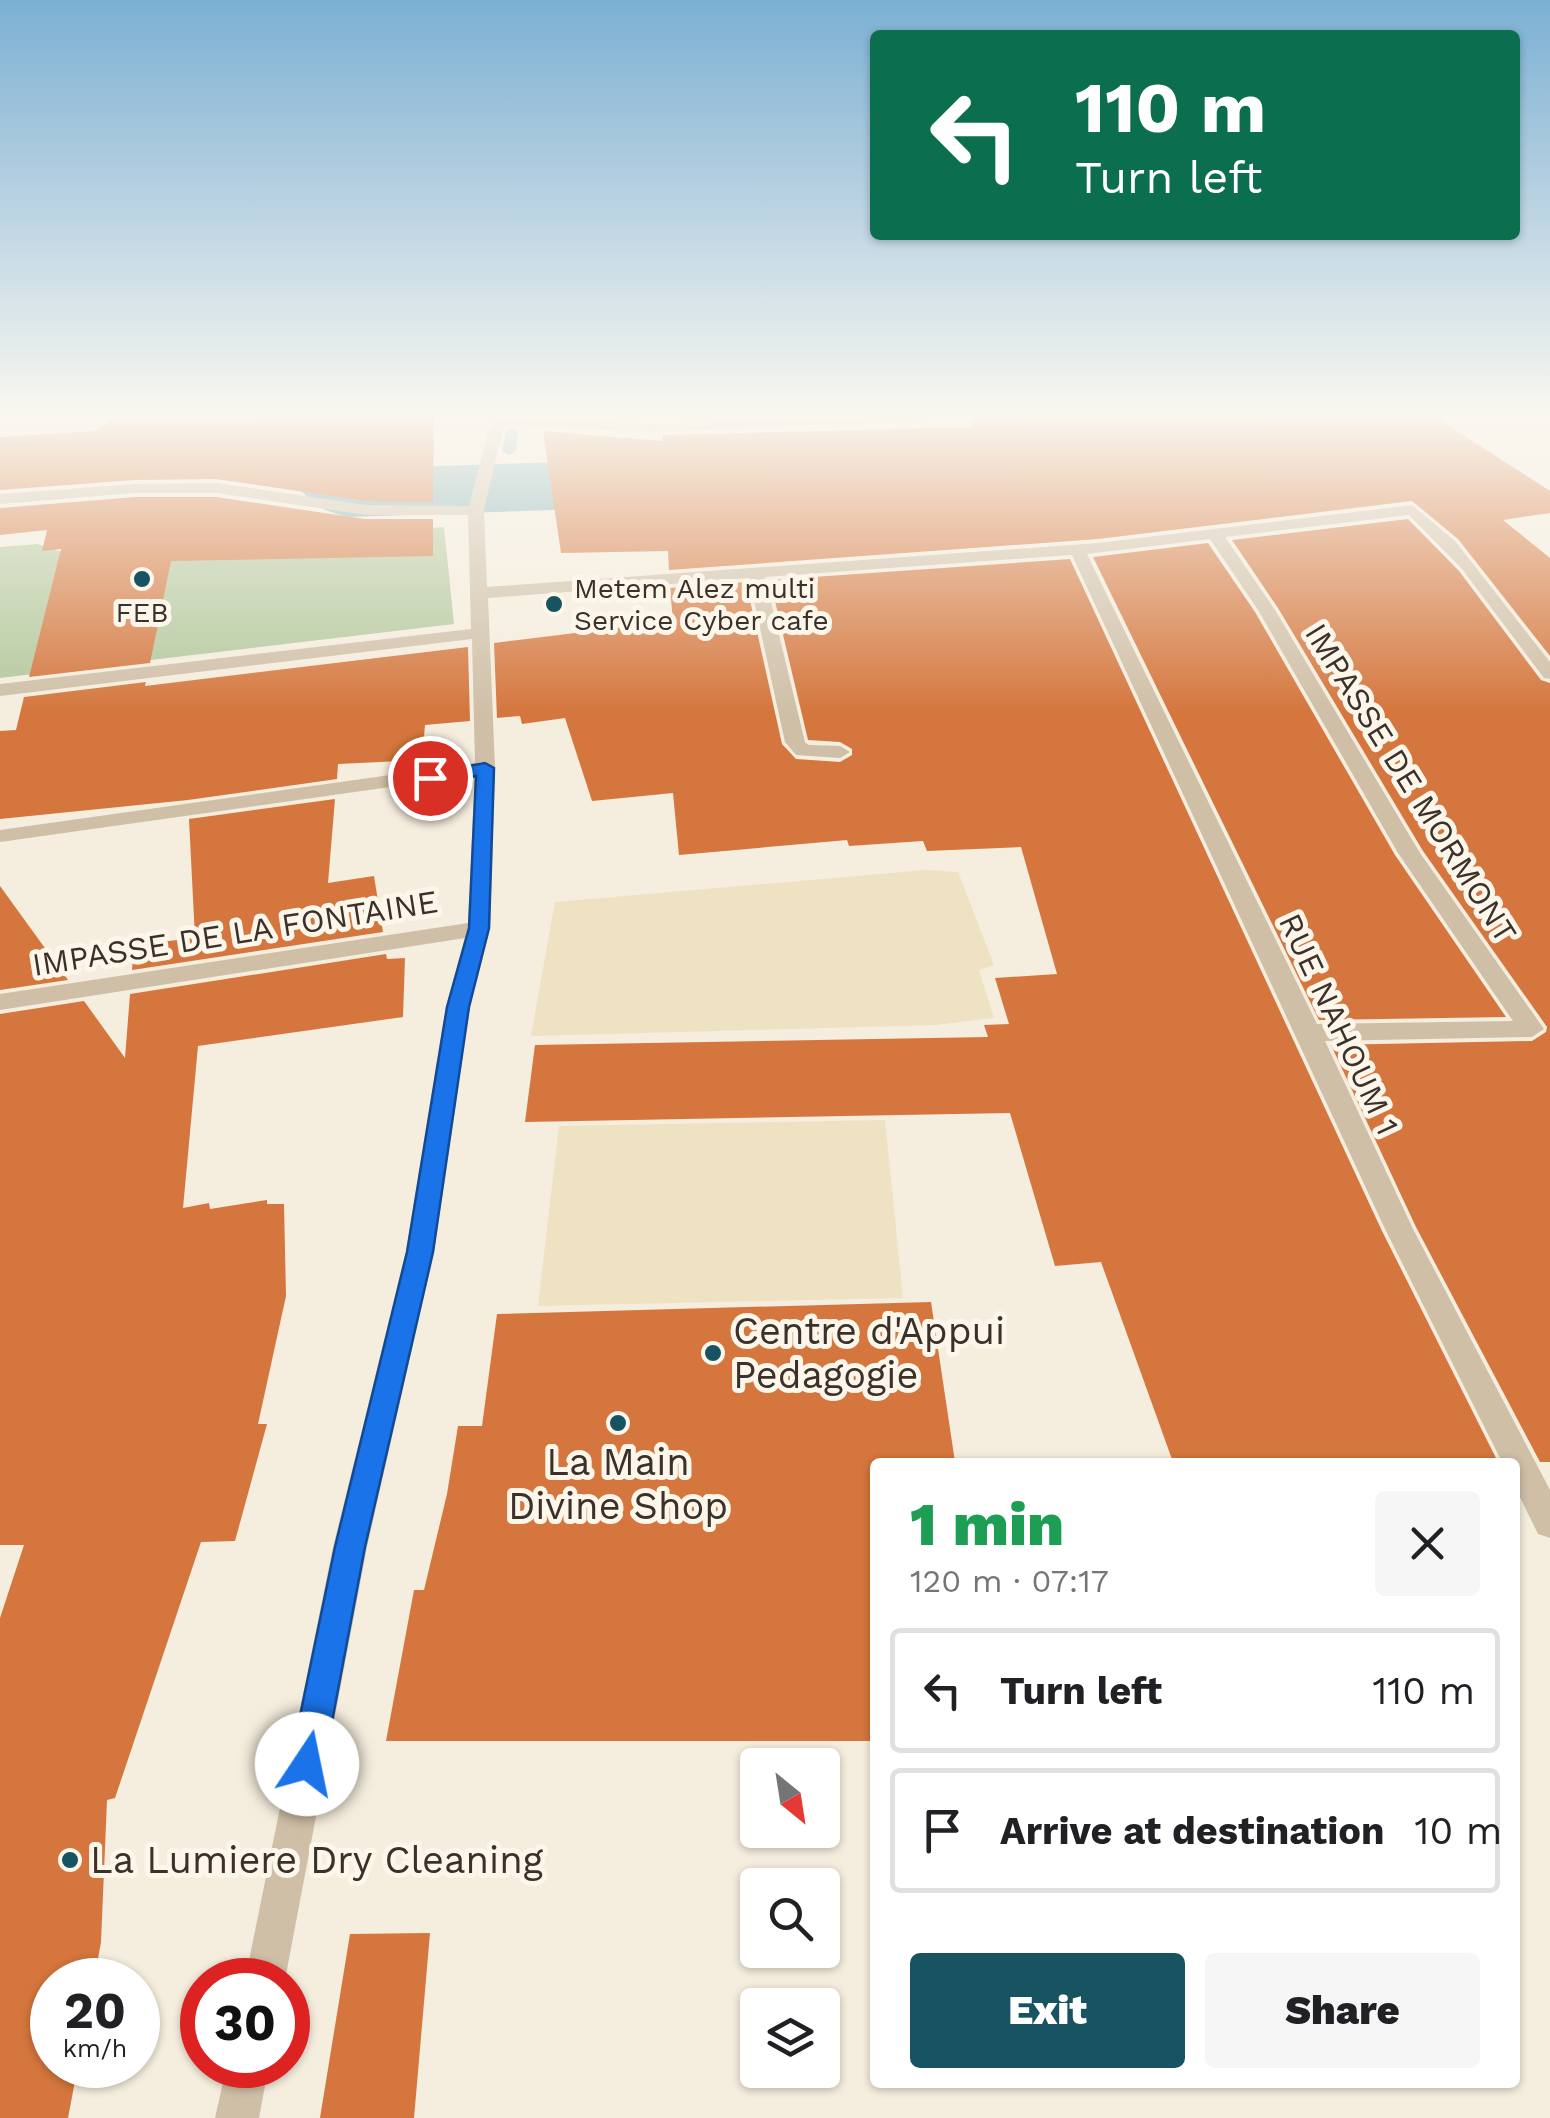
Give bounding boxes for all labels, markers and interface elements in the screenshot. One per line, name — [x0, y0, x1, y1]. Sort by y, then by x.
text: 110 m — [1075, 67, 1266, 149]
icon: left — [910, 70, 1040, 200]
text: Turn left — [1075, 151, 1262, 204]
marker: FEB — [131, 568, 153, 590]
place label: Metem Alez multi Service Cyber cafe — [574, 572, 829, 637]
marker: Metem Alez multi Service Cyber cafe — [543, 593, 565, 615]
place label: FEB — [115, 596, 169, 629]
street label: IMPASSE DE MORMONT — [1297, 616, 1525, 950]
pin — [388, 736, 473, 821]
icon: arrive — [403, 751, 458, 806]
street label: IMPASSE DE LA FONTAINE — [30, 882, 440, 984]
street label: RUE NAHOUM 1 — [1271, 907, 1407, 1141]
place label: Centre d'Appui Pedagogie — [733, 1309, 1005, 1397]
marker: Centre d'Appui Pedagogie — [702, 1342, 724, 1364]
marker: La Main Divine Shop — [607, 1412, 629, 1434]
place label: La Main Divine Shop — [508, 1440, 728, 1528]
text: 1 min — [910, 1489, 1064, 1560]
button: close — [1375, 1491, 1480, 1596]
text: 120 m · 07:17 — [910, 1562, 1109, 1600]
icon: left — [915, 1663, 970, 1718]
text: Turn left — [1000, 1669, 1162, 1713]
text: 110 m — [1373, 1669, 1475, 1713]
position arrow — [255, 1712, 359, 1816]
north arrow — [740, 1748, 840, 1848]
map controls — [740, 1748, 840, 2088]
icon: arrive — [915, 1803, 970, 1858]
text: Arrive at destination — [1000, 1809, 1385, 1853]
text: 10 m — [1415, 1809, 1502, 1853]
place label: La Lumiere Dry Cleaning — [90, 1838, 544, 1882]
marker: La Lumiere Dry Cleaning — [59, 1849, 81, 1871]
button: search — [740, 1868, 840, 1968]
button: Exit — [910, 1953, 1185, 2068]
button: Share — [1205, 1953, 1480, 2068]
speed limit sign: 30 — [180, 1958, 310, 2088]
text: 20 — [64, 1981, 126, 2040]
button: layers — [740, 1988, 840, 2088]
text: km/h — [63, 2034, 127, 2063]

